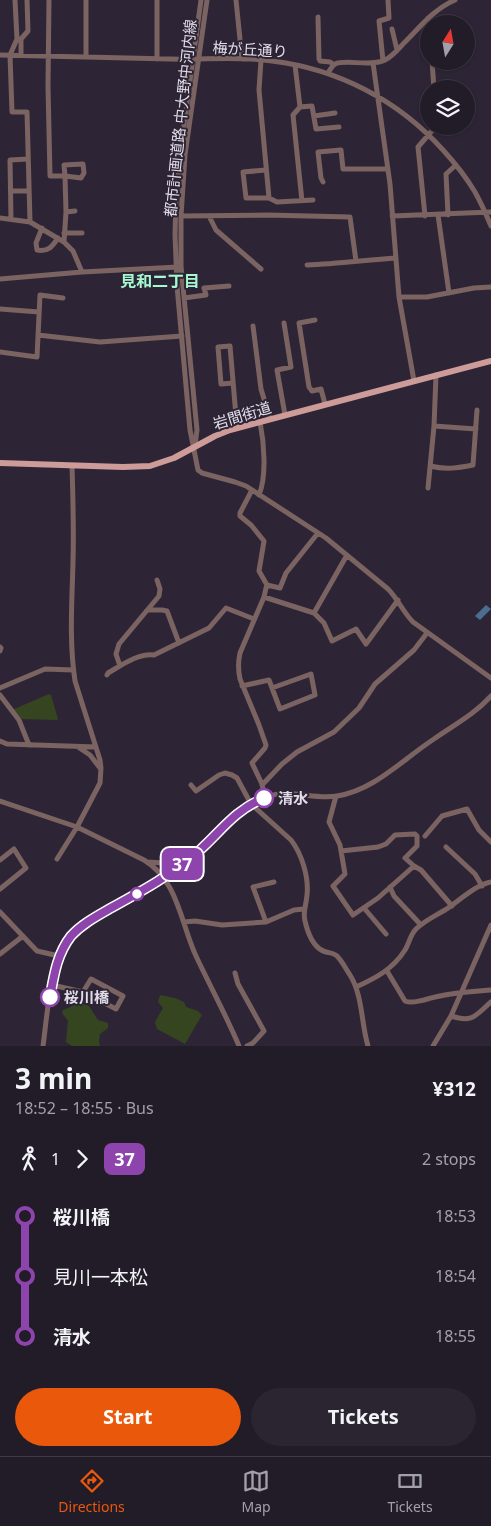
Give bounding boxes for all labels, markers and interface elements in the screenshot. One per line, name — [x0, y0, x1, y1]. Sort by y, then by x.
north arrow — [420, 15, 475, 70]
map controls — [420, 15, 475, 135]
street label: 都市計画道路 中大野中河内線 — [160, 18, 200, 218]
street label: 梅が丘通り — [212, 37, 288, 61]
button: layers — [420, 80, 475, 135]
district label: 見和二丁目 — [120, 270, 200, 292]
street label: 岩間街道 — [210, 397, 274, 433]
marker: 清水 — [254, 788, 274, 808]
place label: 清水 — [278, 788, 308, 808]
line badge: 37 — [160, 848, 204, 880]
text: 37 — [172, 852, 192, 876]
unlabelled marker — [130, 887, 144, 901]
marker: 桜川橋 — [40, 987, 60, 1007]
place label: 桜川橋 — [64, 987, 110, 1007]
text: 3 min — [15, 1059, 92, 1097]
text: ¥312 — [433, 1076, 476, 1102]
text: 18:52 – 18:55 · Bus — [15, 1097, 154, 1119]
icon: walk — [15, 1145, 43, 1173]
icon: forward — [68, 1145, 96, 1173]
text: 37 — [114, 1147, 135, 1171]
text: 1 — [51, 1148, 60, 1170]
text: 2 stops — [422, 1148, 476, 1170]
text: 桜川橋 — [53, 1204, 110, 1230]
text: 18:53 — [435, 1205, 476, 1227]
text: 見川一本松 — [53, 1264, 148, 1290]
text: 18:54 — [435, 1265, 476, 1287]
text: 清水 — [53, 1324, 91, 1350]
text: 18:55 — [435, 1325, 476, 1347]
button: Start — [15, 1388, 241, 1446]
button: Tickets — [251, 1388, 476, 1446]
tab: Directions — [58, 1467, 125, 1516]
tab: Map — [242, 1467, 271, 1516]
tab: Tickets — [387, 1467, 433, 1516]

